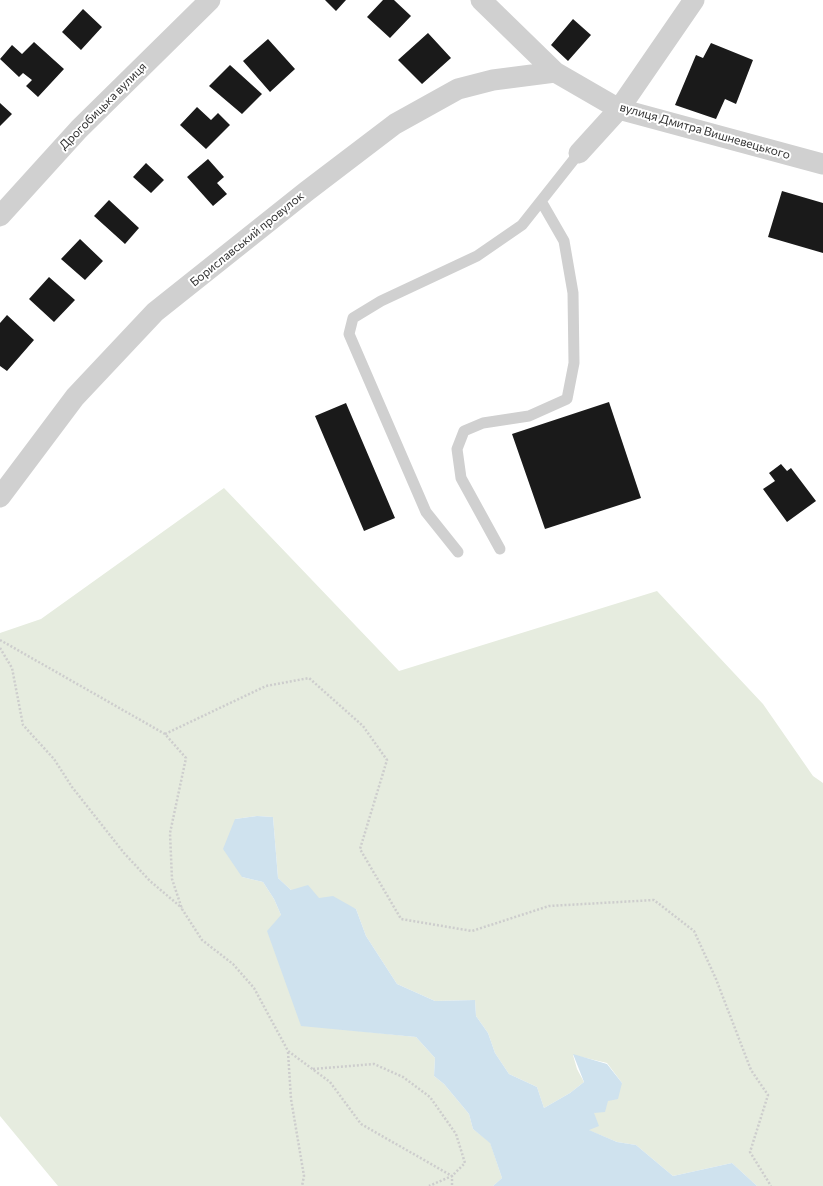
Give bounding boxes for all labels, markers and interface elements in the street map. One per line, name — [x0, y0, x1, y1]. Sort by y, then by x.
street label: Дрогобицька вулиця — [56, 59, 150, 153]
street label: вулиця Дмитра Вишневецького — [618, 100, 792, 162]
street label: Бориславський провулок — [187, 189, 307, 289]

